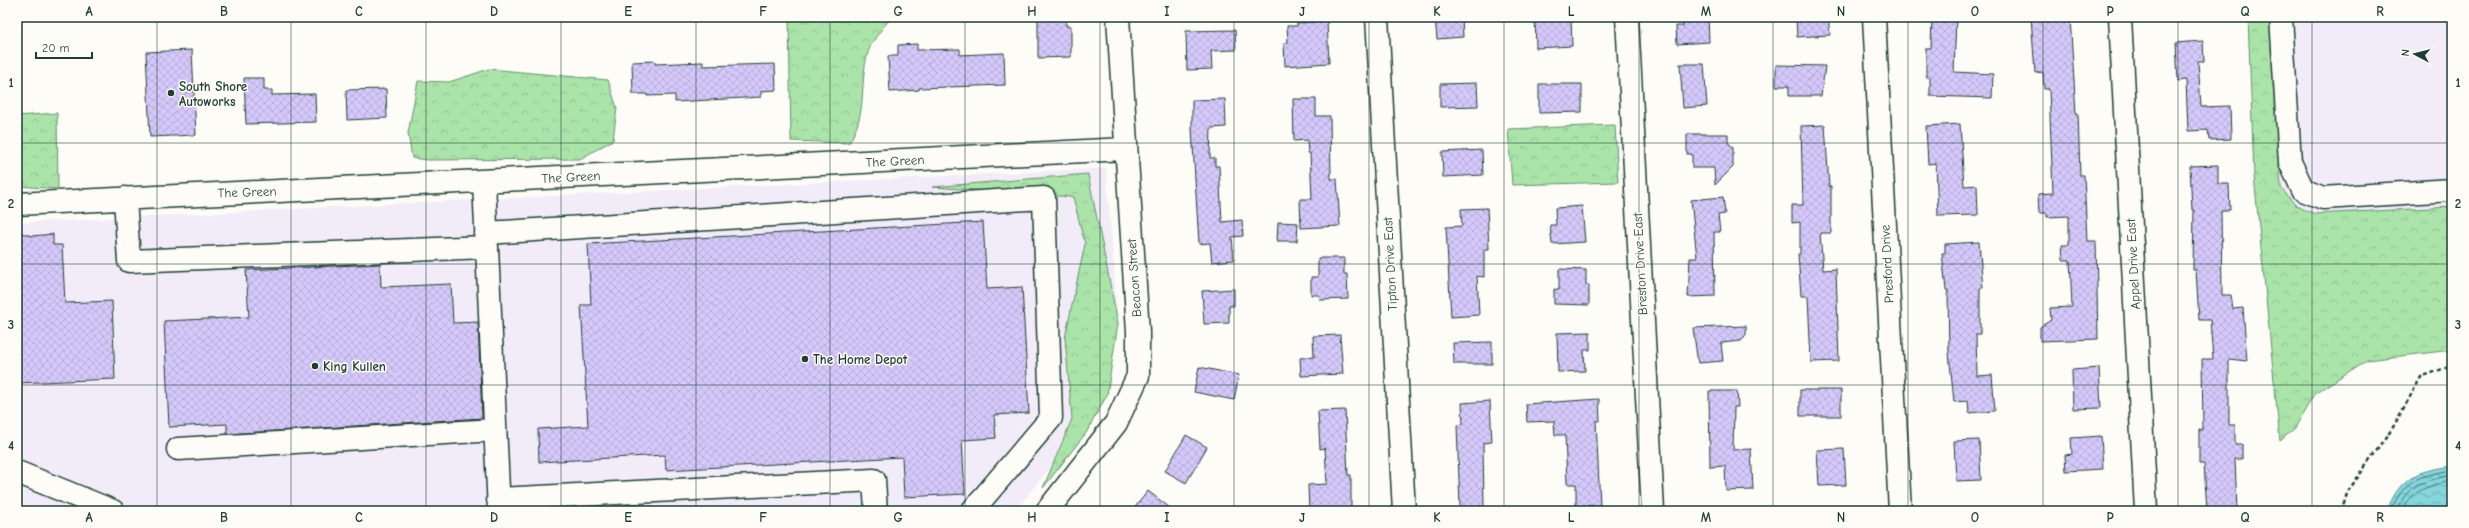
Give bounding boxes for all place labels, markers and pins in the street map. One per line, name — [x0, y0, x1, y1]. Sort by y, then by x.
place label: South Shore Autoworks — [179, 79, 248, 109]
marker: South Shore Autoworks — [166, 88, 176, 98]
place label: The Home Depot — [813, 352, 908, 367]
marker: The Home Depot — [800, 354, 810, 364]
place label: King Kullen — [323, 359, 386, 374]
marker: King Kullen — [310, 361, 320, 371]

